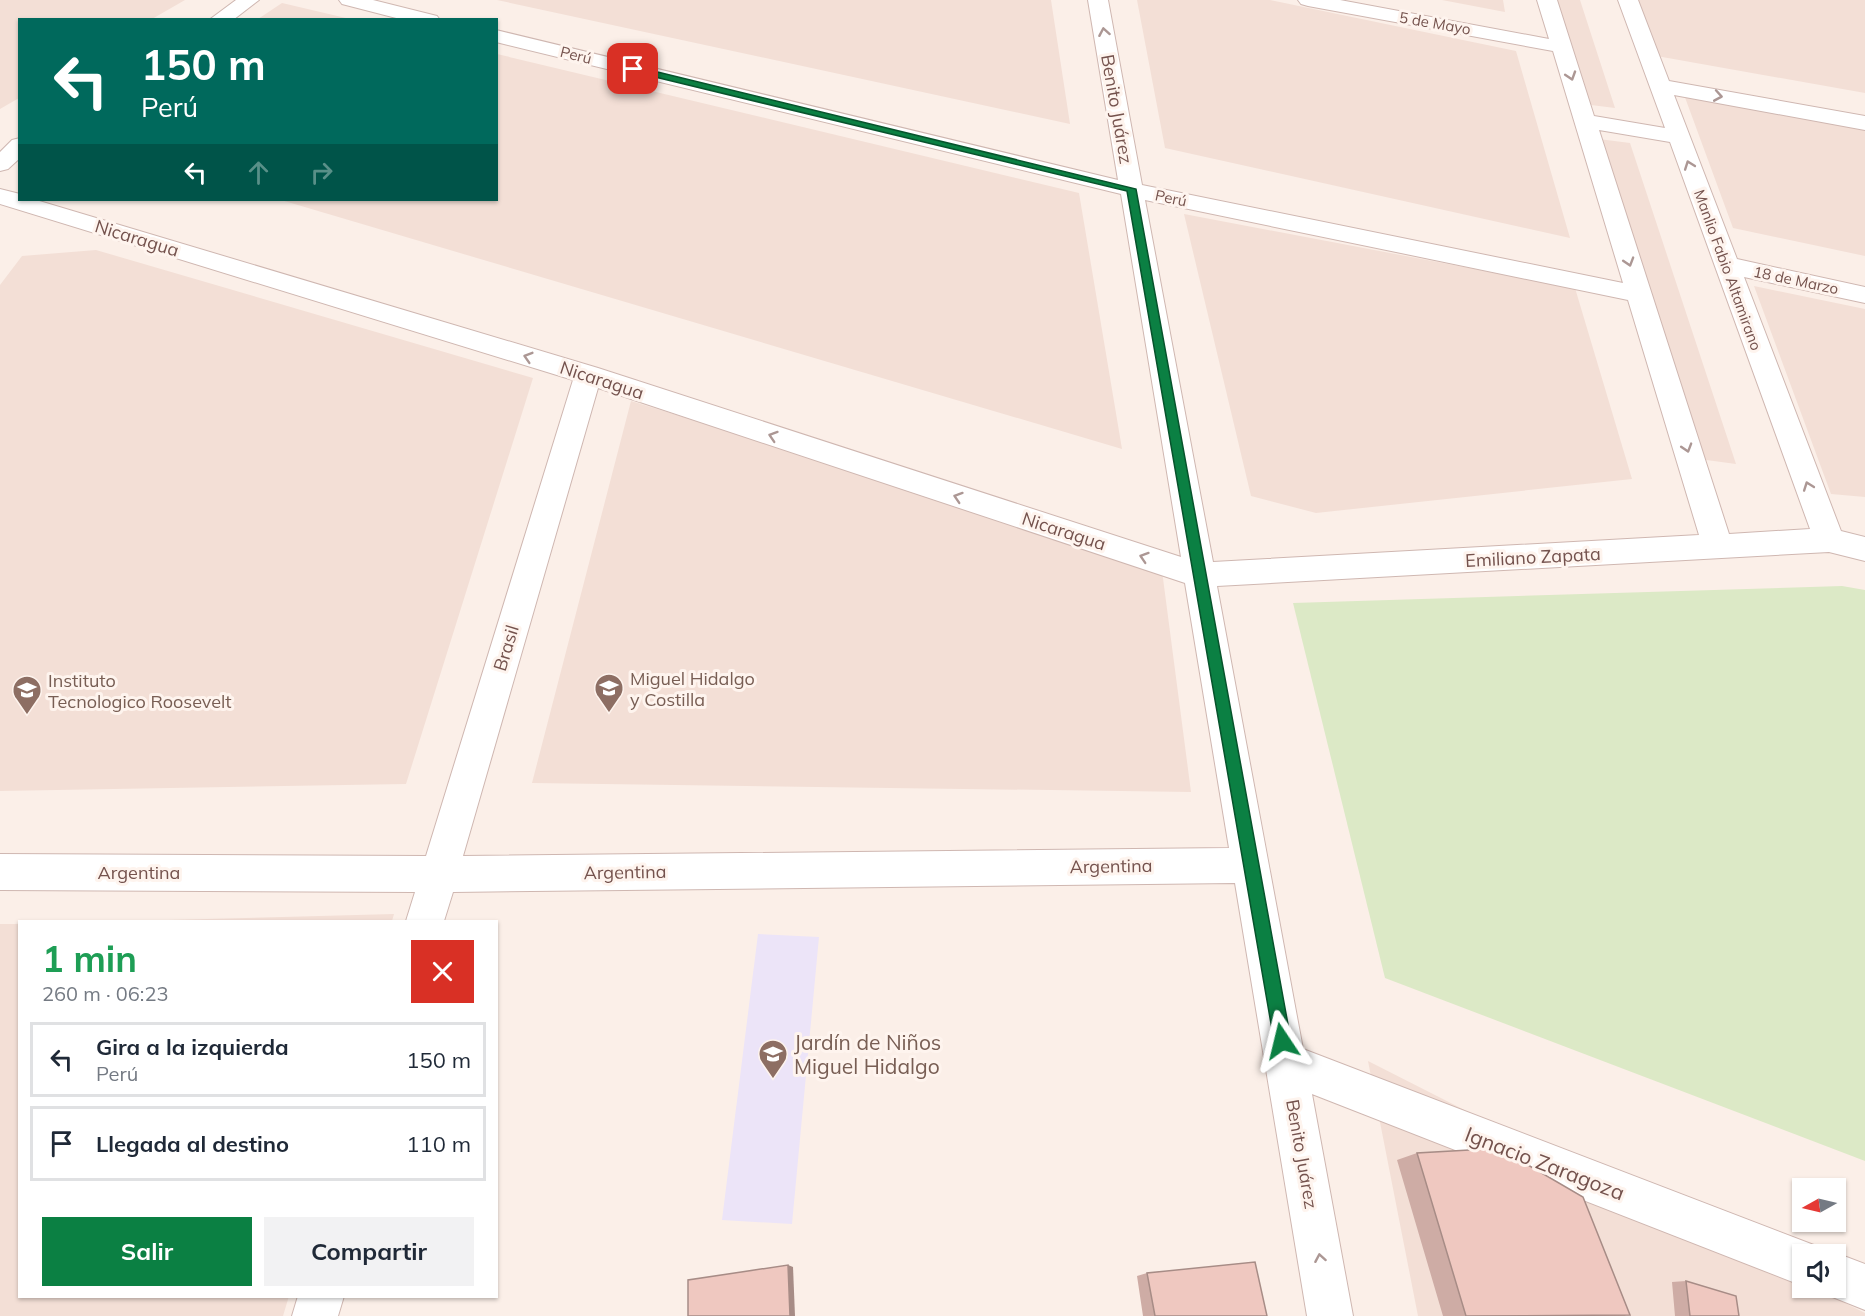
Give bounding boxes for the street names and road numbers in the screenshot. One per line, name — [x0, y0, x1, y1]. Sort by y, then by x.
street label: 5 de Mayo — [1398, 7, 1472, 39]
street label: Perú — [558, 42, 594, 68]
street label: Benito Juárez — [1096, 53, 1138, 165]
street label: Perú — [1154, 185, 1188, 211]
street label: Manlio Fabio Altamirano — [1690, 187, 1766, 353]
street label: Nicaragua — [92, 214, 182, 262]
street label: 18 de Marzo — [1752, 262, 1840, 298]
street label: Nicaragua — [557, 356, 647, 404]
street label: Nicaragua — [1019, 507, 1109, 555]
street label: Emiliano Zapata — [1465, 542, 1601, 572]
street label: Brasil — [488, 622, 524, 674]
street label: Argentina — [1069, 854, 1153, 878]
street label: Argentina — [583, 860, 667, 884]
street label: Argentina — [98, 861, 180, 884]
street label: Benito Juárez — [1281, 1098, 1323, 1210]
street label: Ignacio Zaragoza — [1462, 1121, 1628, 1205]

